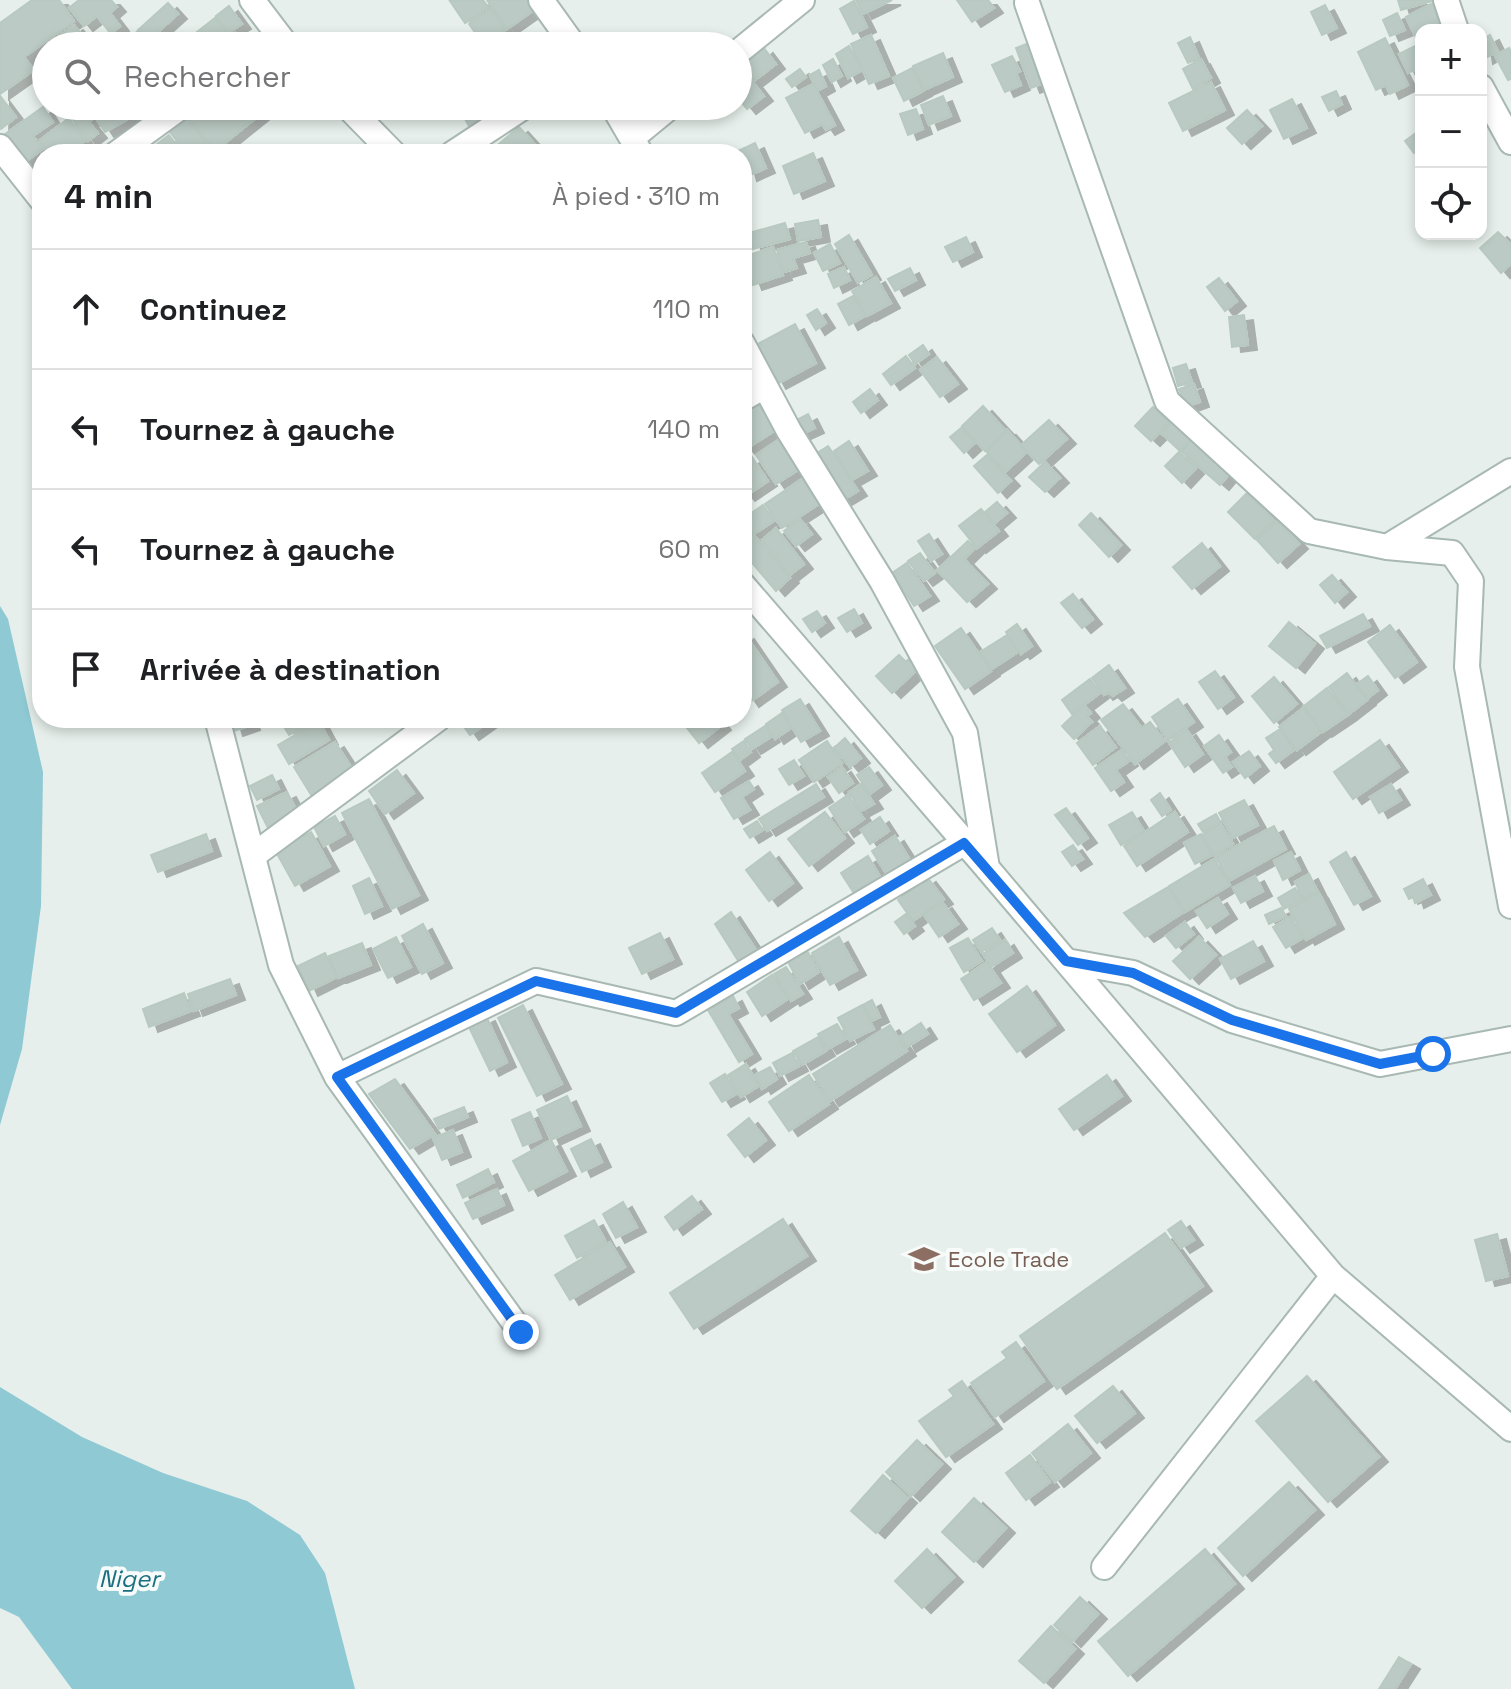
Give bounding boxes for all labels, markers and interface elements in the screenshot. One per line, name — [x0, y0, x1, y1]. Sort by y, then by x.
map controls — [1415, 24, 1487, 240]
button: + — [1415, 24, 1487, 96]
search box — [32, 32, 752, 120]
icon: search — [60, 54, 104, 98]
text: Rechercher — [124, 57, 291, 96]
button: − — [1415, 96, 1487, 168]
button: locate — [1415, 168, 1487, 240]
text: 4 min — [64, 175, 153, 218]
text: À pied · 310 m — [552, 179, 720, 213]
icon: ahead — [64, 287, 108, 331]
text: Continuez — [140, 290, 287, 329]
text: 110 m — [653, 292, 720, 326]
icon: left — [64, 407, 108, 451]
text: Tournez à gauche — [140, 410, 395, 449]
text: 140 m — [647, 412, 720, 446]
icon: left — [64, 527, 108, 571]
text: Tournez à gauche — [140, 530, 395, 569]
text: 60 m — [658, 532, 720, 566]
icon: arrive — [64, 647, 108, 691]
text: Arrivée à destination — [140, 650, 441, 689]
route start — [1415, 1036, 1451, 1072]
school or university icon: Ecole Trade — [907, 1242, 941, 1276]
place label: Ecole Trade — [948, 1245, 1069, 1273]
route end — [503, 1314, 539, 1350]
water label: Niger — [99, 1563, 162, 1594]

